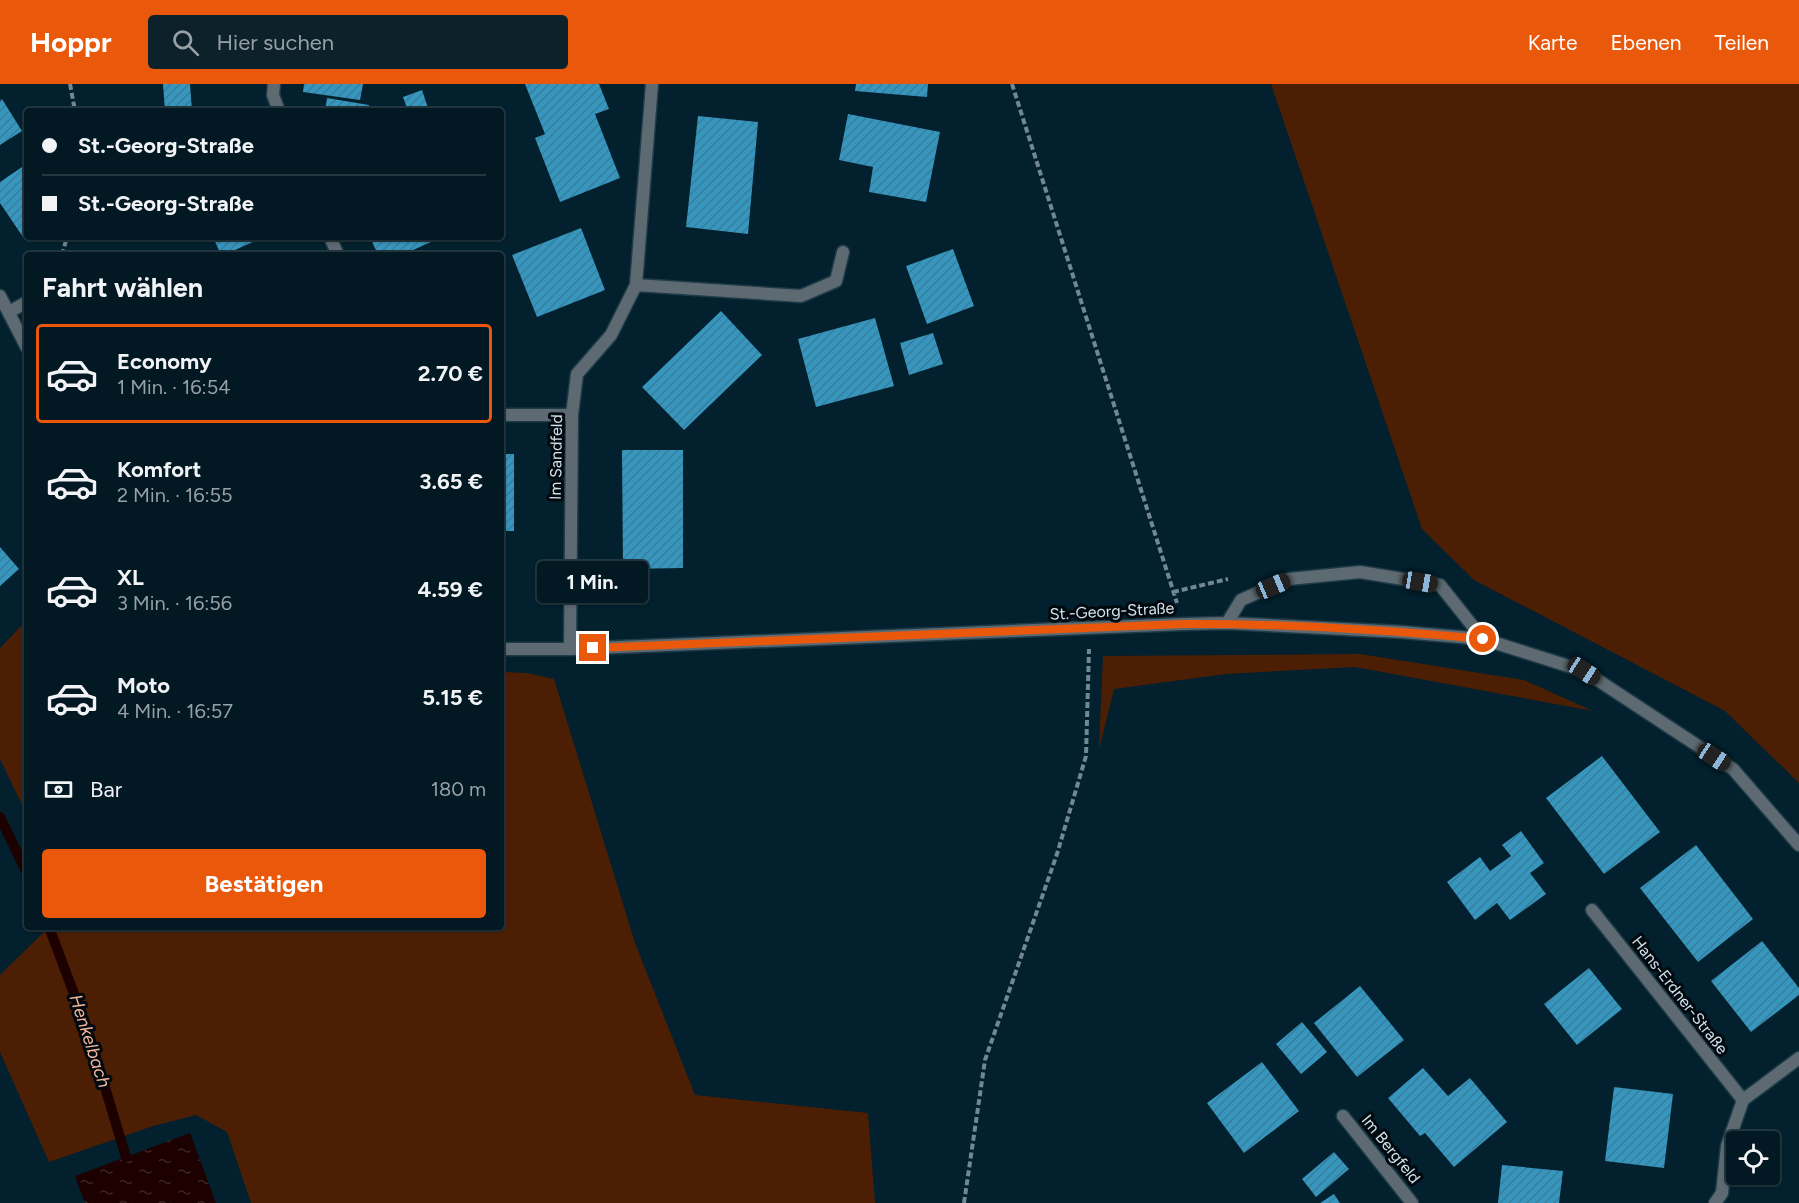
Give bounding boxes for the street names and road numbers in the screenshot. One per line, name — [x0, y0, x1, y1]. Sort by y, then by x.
street label: Im Sandfeld — [546, 414, 566, 500]
street label: St.-Georg-Straße — [1049, 598, 1175, 624]
street label: Hans-Erdner-Straße — [1628, 932, 1732, 1058]
street label: Im Bergfeld — [1358, 1111, 1424, 1187]

